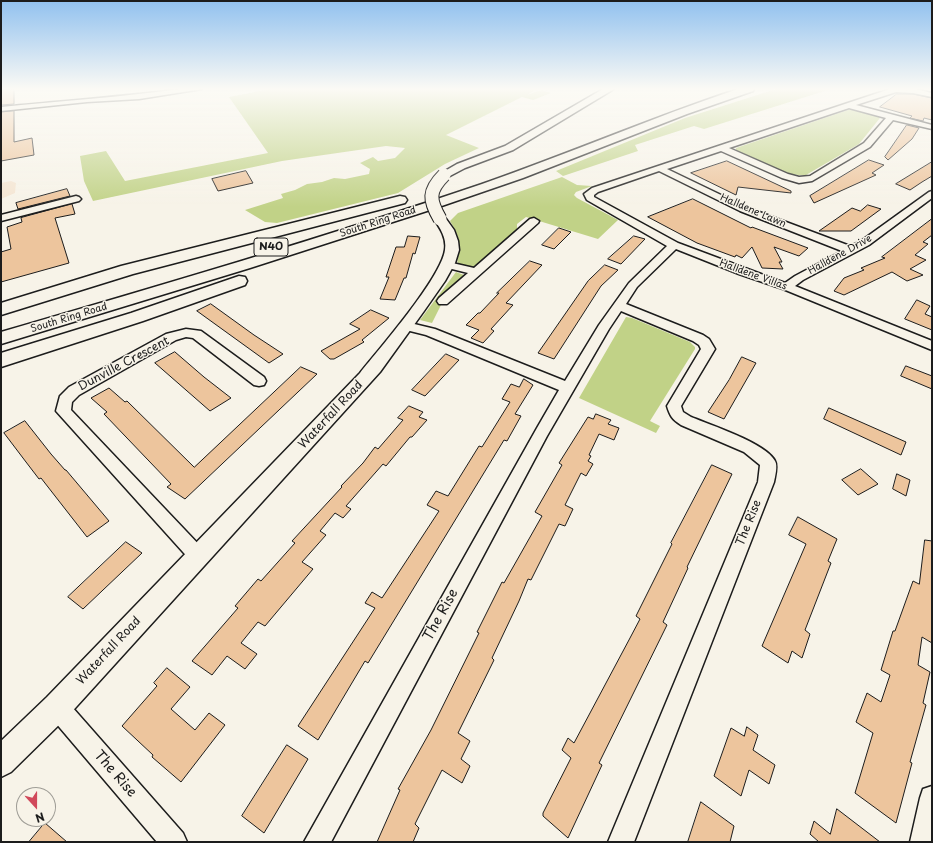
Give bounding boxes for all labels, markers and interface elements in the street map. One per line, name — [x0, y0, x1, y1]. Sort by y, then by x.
street label: Halldene Lawn — [718, 192, 788, 230]
street label: South Ring Road — [338, 204, 418, 240]
street label: Halldene Drive — [806, 233, 874, 277]
road number: N40 — [254, 238, 288, 256]
street label: Halldene Villas — [718, 257, 788, 293]
street label: South Ring Road — [29, 301, 109, 335]
street label: Dunville Crescent — [76, 334, 172, 394]
street label: Waterfall Road — [296, 378, 366, 452]
street label: The Rise — [733, 498, 765, 548]
street label: The Rise — [420, 586, 462, 644]
street label: Waterfall Road — [74, 614, 144, 688]
street label: The Rise — [90, 747, 140, 801]
north arrow — [16, 787, 56, 827]
text: N — [33, 808, 47, 827]

